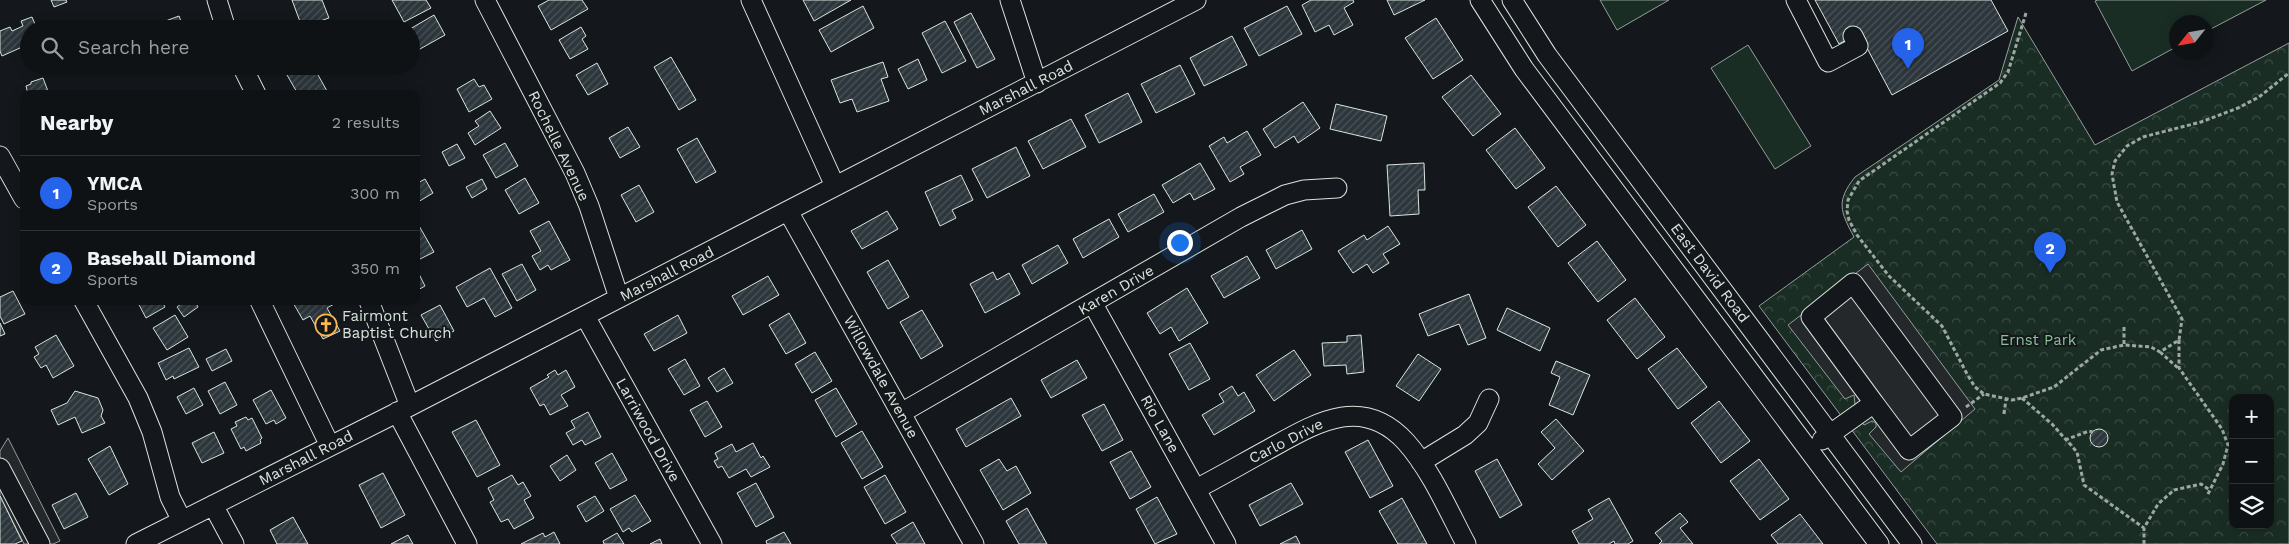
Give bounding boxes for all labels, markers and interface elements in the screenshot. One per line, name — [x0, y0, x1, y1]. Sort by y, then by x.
north arrow — [2169, 15, 2214, 60]
search box — [20, 20, 420, 75]
pin: 1 — [1892, 28, 1924, 69]
icon: search — [38, 34, 66, 62]
text: Search here — [78, 36, 189, 59]
street label: Marshall Road — [976, 57, 1076, 119]
street label: Rochelle Avenue — [525, 88, 593, 204]
text: Nearby — [40, 110, 113, 135]
text: 2 results — [332, 113, 400, 132]
text: YMCA — [87, 172, 142, 195]
text: 1 — [53, 184, 59, 203]
text: 300 m — [350, 184, 400, 203]
text: Sports — [87, 195, 138, 214]
street label: East David Road — [1667, 220, 1753, 326]
your location — [1167, 230, 1193, 256]
pin: 2 — [2034, 232, 2066, 273]
street label: Marshall Road — [617, 243, 717, 305]
text: Baseball Diamond — [87, 247, 256, 270]
text: 2 — [51, 259, 61, 278]
text: 350 m — [351, 259, 400, 278]
street label: Karen Drive — [1075, 261, 1157, 319]
text: Sports — [87, 270, 138, 289]
place label: Fairmont Baptist Church — [342, 307, 452, 342]
church icon: Fairmont Baptist Church — [314, 313, 338, 337]
street label: Willowdale Avenue — [840, 313, 922, 441]
park label: Ernst Park — [2000, 331, 2077, 349]
street label: Larriwood Drive — [612, 375, 684, 485]
street label: Rio Lane — [1137, 392, 1183, 456]
map controls — [2229, 394, 2274, 529]
button: + — [2229, 394, 2274, 439]
street label: Carlo Drive — [1246, 415, 1326, 467]
street label: Marshall Road — [256, 427, 356, 489]
button: − — [2229, 439, 2274, 484]
button: layers — [2229, 484, 2274, 529]

